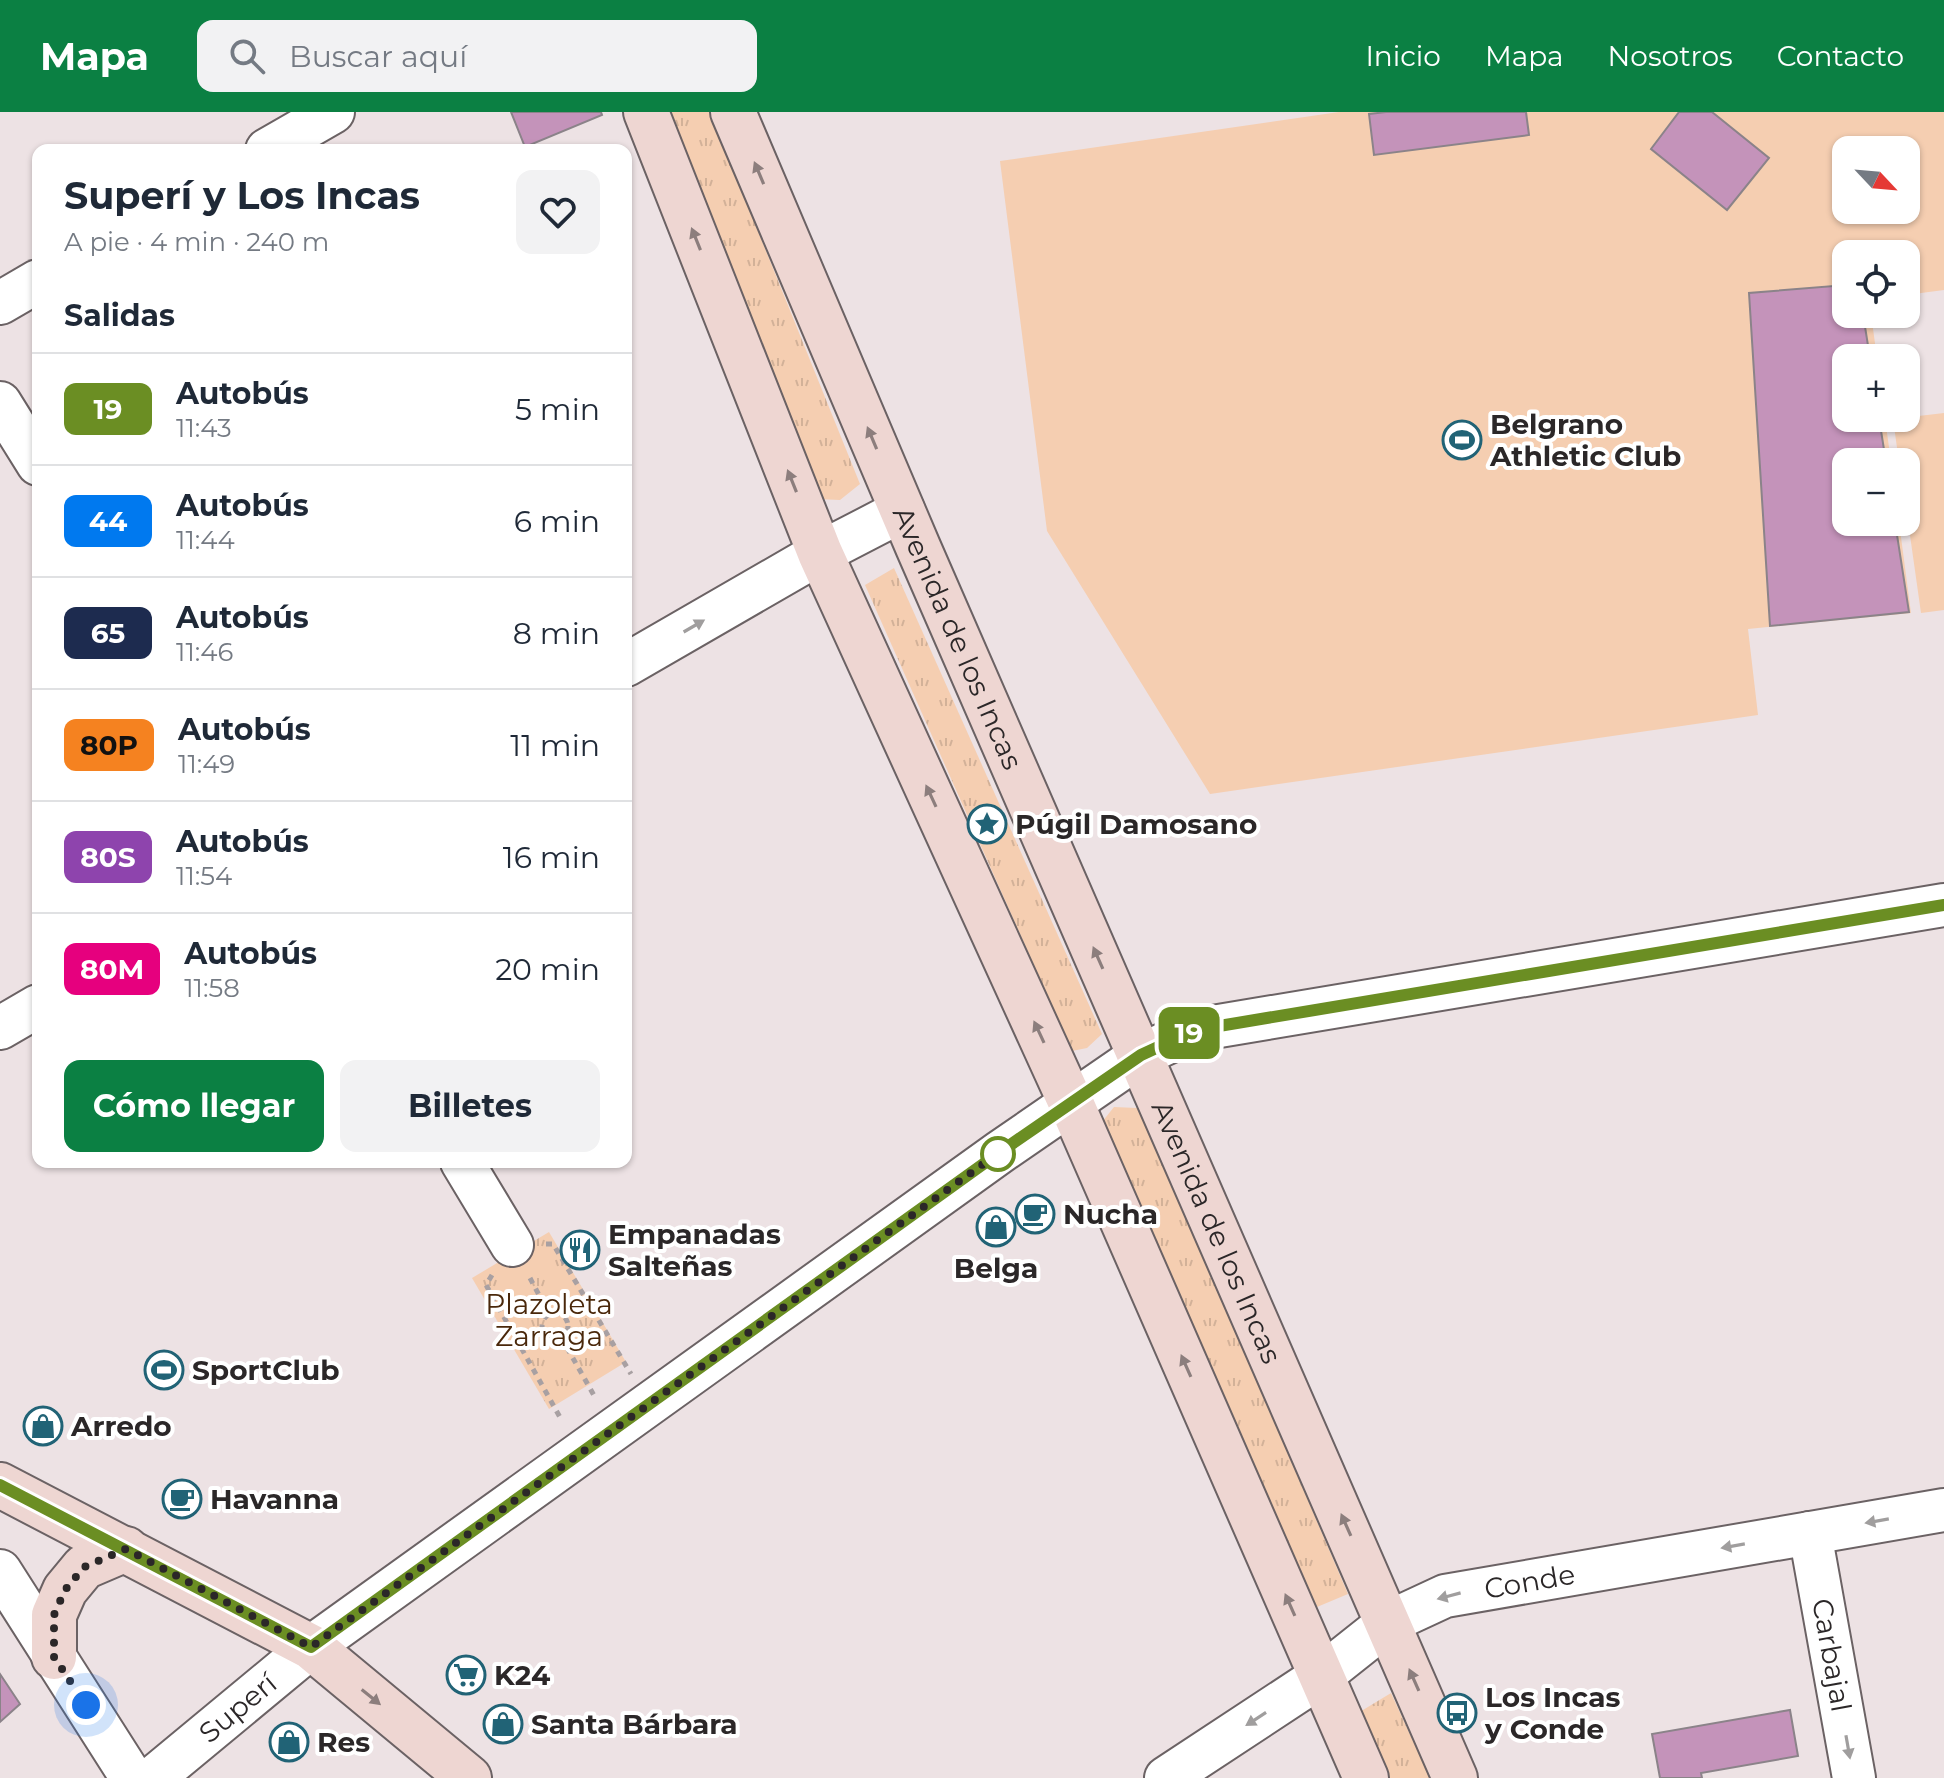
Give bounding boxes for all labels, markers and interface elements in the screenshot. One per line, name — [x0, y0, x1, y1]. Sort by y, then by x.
search box — [197, 20, 757, 92]
text: Mapa — [40, 33, 149, 80]
icon: search — [225, 34, 269, 78]
text: Buscar aquí — [289, 38, 467, 75]
text: Inicio — [1365, 39, 1441, 73]
text: Mapa — [1485, 39, 1564, 73]
text: Nosotros — [1608, 39, 1733, 73]
text: Contacto — [1777, 39, 1904, 73]
north arrow — [1832, 136, 1920, 224]
map controls — [1832, 136, 1920, 536]
one-way arrow — [753, 161, 766, 185]
button: heart — [516, 170, 600, 254]
text: Superí y Los Incas — [64, 172, 420, 219]
text: A pie · 4 min · 240 m — [64, 226, 329, 258]
one-way arrow — [689, 227, 702, 251]
button: locate — [1832, 240, 1920, 328]
text: Salidas — [64, 297, 175, 334]
button: + — [1832, 344, 1920, 432]
text: Autobús — [176, 375, 309, 412]
text: 5 min — [515, 391, 600, 428]
text: 19 — [94, 392, 122, 426]
place label: Belgrano Athletic Club — [1489, 407, 1681, 473]
text: 11:43 — [176, 412, 232, 444]
sports icon: Belgrano Athletic Club — [1441, 419, 1483, 461]
one-way arrow — [866, 426, 879, 450]
button: − — [1832, 448, 1920, 536]
one-way arrow — [785, 469, 798, 493]
text: Autobús — [176, 487, 309, 524]
street label: Avenida de los Incas — [886, 501, 1030, 775]
text: 6 min — [514, 503, 600, 540]
text: 44 — [89, 504, 127, 538]
text: 11:44 — [176, 524, 235, 556]
text: Autobús — [176, 599, 309, 636]
text: 8 min — [513, 615, 600, 652]
text: 65 — [91, 616, 125, 650]
one-way arrow — [682, 619, 705, 633]
text: 11:46 — [176, 636, 233, 668]
text: Autobús — [178, 711, 311, 748]
text: 11 min — [510, 727, 600, 764]
text: 80P — [80, 728, 138, 762]
text: 11:49 — [178, 748, 235, 780]
one-way arrow — [924, 784, 938, 807]
place icon: Púgil Damosano — [966, 803, 1008, 845]
place label: Púgil Damosano — [1015, 807, 1257, 841]
text: Autobús — [176, 823, 309, 860]
text: 16 min — [503, 839, 600, 876]
text: 80S — [80, 840, 136, 874]
text: 11:54 — [176, 860, 232, 892]
text: Autobús — [184, 935, 317, 972]
one-way arrow — [1092, 946, 1105, 970]
text: 20 min — [495, 951, 600, 988]
text: 80M — [80, 952, 144, 986]
text: 11:58 — [184, 972, 240, 1004]
line badge: 19 — [1153, 1007, 1225, 1059]
text: 19 — [1175, 1016, 1203, 1050]
one-way arrow — [1032, 1021, 1046, 1044]
button: Cómo llegar — [64, 1060, 324, 1152]
button: Billetes — [340, 1060, 600, 1152]
street label: Avenida de los Incas — [1145, 1095, 1289, 1369]
unlabelled marker — [981, 1137, 1015, 1171]
cafe icon: Nucha — [1014, 1193, 1056, 1235]
place label: Nucha — [1063, 1197, 1158, 1231]
shop icon: Belga — [975, 1206, 1017, 1248]
place label: Empanadas Salteñas — [608, 1217, 781, 1283]
restaurant icon: Empanadas Salteñas — [559, 1229, 601, 1271]
place label: Belga — [954, 1251, 1038, 1285]
park label: Plazoleta Zarraga — [485, 1287, 613, 1353]
sports icon: SportClub — [143, 1349, 185, 1391]
place label: SportClub — [192, 1353, 339, 1387]
one-way arrow — [1179, 1354, 1193, 1378]
shop icon: Arredo — [22, 1405, 64, 1447]
place label: Arredo — [70, 1409, 172, 1443]
cafe icon: Havanna — [161, 1478, 203, 1520]
place label: Havanna — [210, 1482, 339, 1516]
one-way arrow — [1340, 1513, 1353, 1537]
one-way arrow — [1864, 1516, 1889, 1528]
one-way arrow — [1720, 1540, 1745, 1553]
street label: Conde — [1482, 1557, 1578, 1606]
one-way arrow — [1437, 1591, 1462, 1603]
one-way arrow — [1283, 1593, 1297, 1616]
street label: Carbajal — [1805, 1596, 1859, 1714]
supermarket icon: K24 — [445, 1654, 487, 1696]
place label: K24 — [494, 1658, 551, 1692]
street label: Superí — [192, 1665, 284, 1750]
one-way arrow — [1407, 1669, 1421, 1692]
place label: Los Incas y Conde — [1484, 1680, 1620, 1746]
your location — [66, 1685, 106, 1725]
one-way arrow — [361, 1688, 381, 1705]
bus stop icon: Los Incas y Conde — [1436, 1692, 1478, 1734]
shop icon: Santa Bárbara — [482, 1703, 524, 1745]
place label: Santa Bárbara — [531, 1707, 738, 1741]
one-way arrow — [1245, 1711, 1267, 1726]
shop icon: Res — [268, 1721, 310, 1763]
place label: Res — [317, 1725, 370, 1759]
one-way arrow — [1843, 1735, 1855, 1760]

